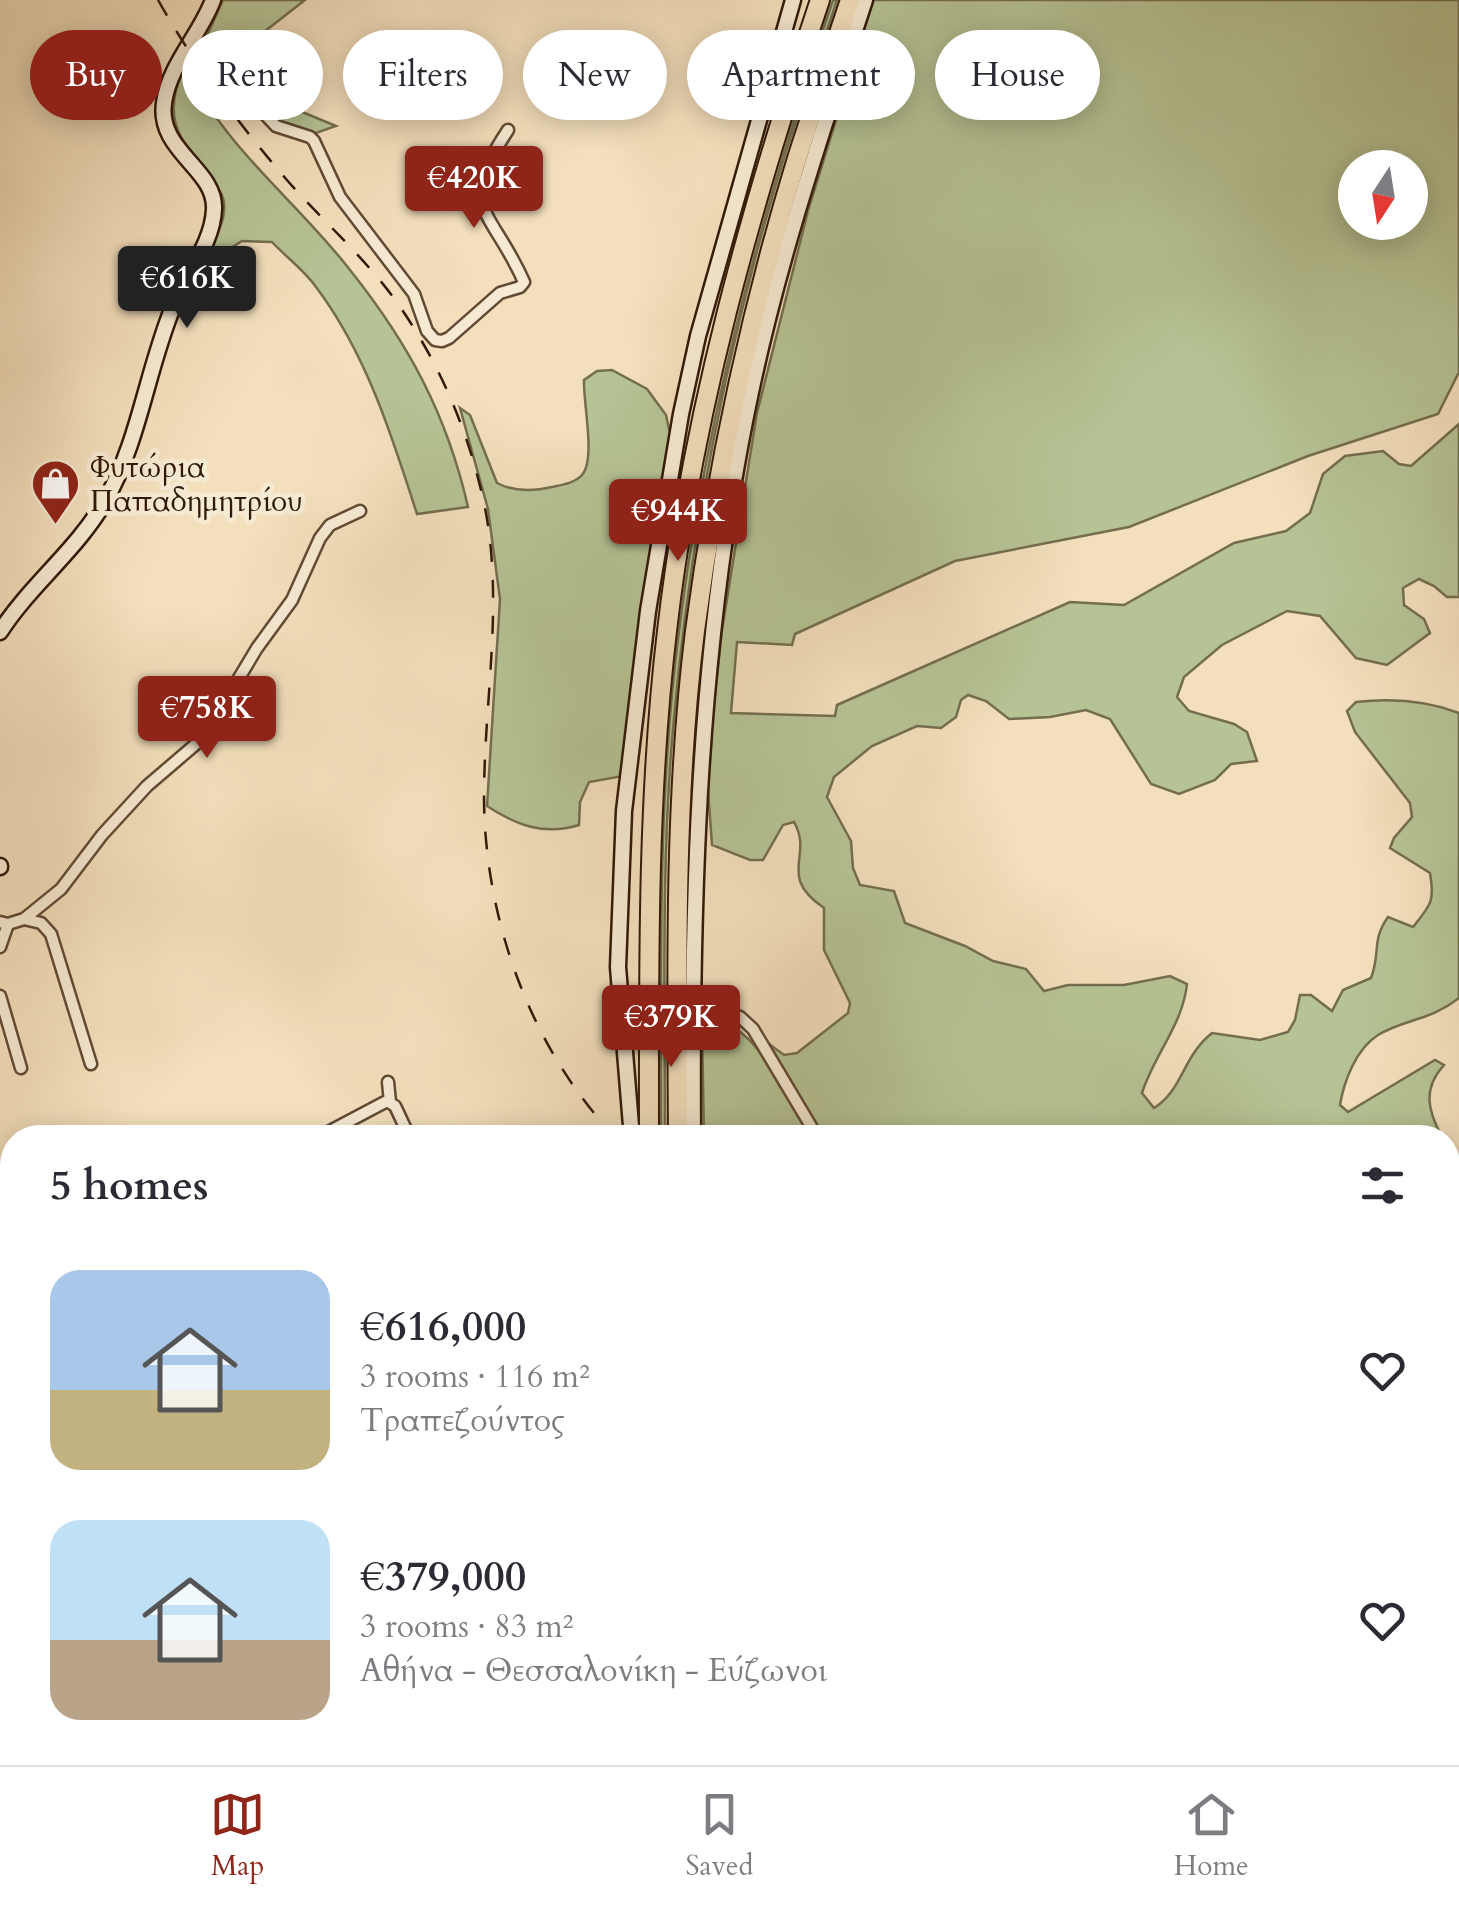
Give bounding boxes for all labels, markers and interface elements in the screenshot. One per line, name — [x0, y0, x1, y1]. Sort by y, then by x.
chip: Buy — [30, 30, 162, 120]
chip: Rent — [182, 30, 323, 120]
chip: Filters — [343, 30, 503, 120]
chip: New — [523, 30, 667, 120]
chip: Apartment — [687, 30, 915, 120]
chip: House — [935, 30, 1100, 120]
pin: €420K — [404, 146, 544, 231]
north arrow — [1338, 150, 1428, 240]
map controls — [1338, 150, 1428, 240]
text: €420K — [427, 156, 521, 200]
pin: €616K — [117, 246, 257, 331]
text: €616K — [140, 256, 234, 300]
place label: Φυτώρια Παπαδημητρίου — [90, 447, 303, 522]
shop icon: Φυτώρια Παπαδημητρίου — [29, 458, 81, 526]
pin: €944K — [608, 479, 748, 564]
text: €944K — [631, 489, 725, 533]
pin: €758K — [137, 676, 277, 761]
text: €758K — [160, 686, 254, 730]
pin: €379K — [601, 985, 741, 1070]
text: €379K — [624, 995, 718, 1039]
text: 5 homes — [50, 1157, 208, 1214]
icon: filters — [1355, 1158, 1410, 1213]
text: €616,000 — [360, 1298, 526, 1355]
icon: home — [130, 1310, 250, 1430]
icon: heart — [1355, 1343, 1410, 1398]
text: 3 rooms · 116 m² — [360, 1355, 590, 1399]
text: Τραπεζούντος — [360, 1399, 565, 1443]
text: €379,000 — [360, 1548, 526, 1605]
icon: home — [130, 1560, 250, 1680]
icon: heart — [1355, 1593, 1410, 1648]
text: 3 rooms · 83 m² — [360, 1605, 573, 1649]
text: Αθήνα - Θεσσαλονίκη - Εύζωνοι — [360, 1649, 828, 1693]
tab: Map — [210, 1787, 265, 1885]
tab: Saved — [686, 1787, 753, 1885]
tab: Home — [1174, 1787, 1249, 1885]

